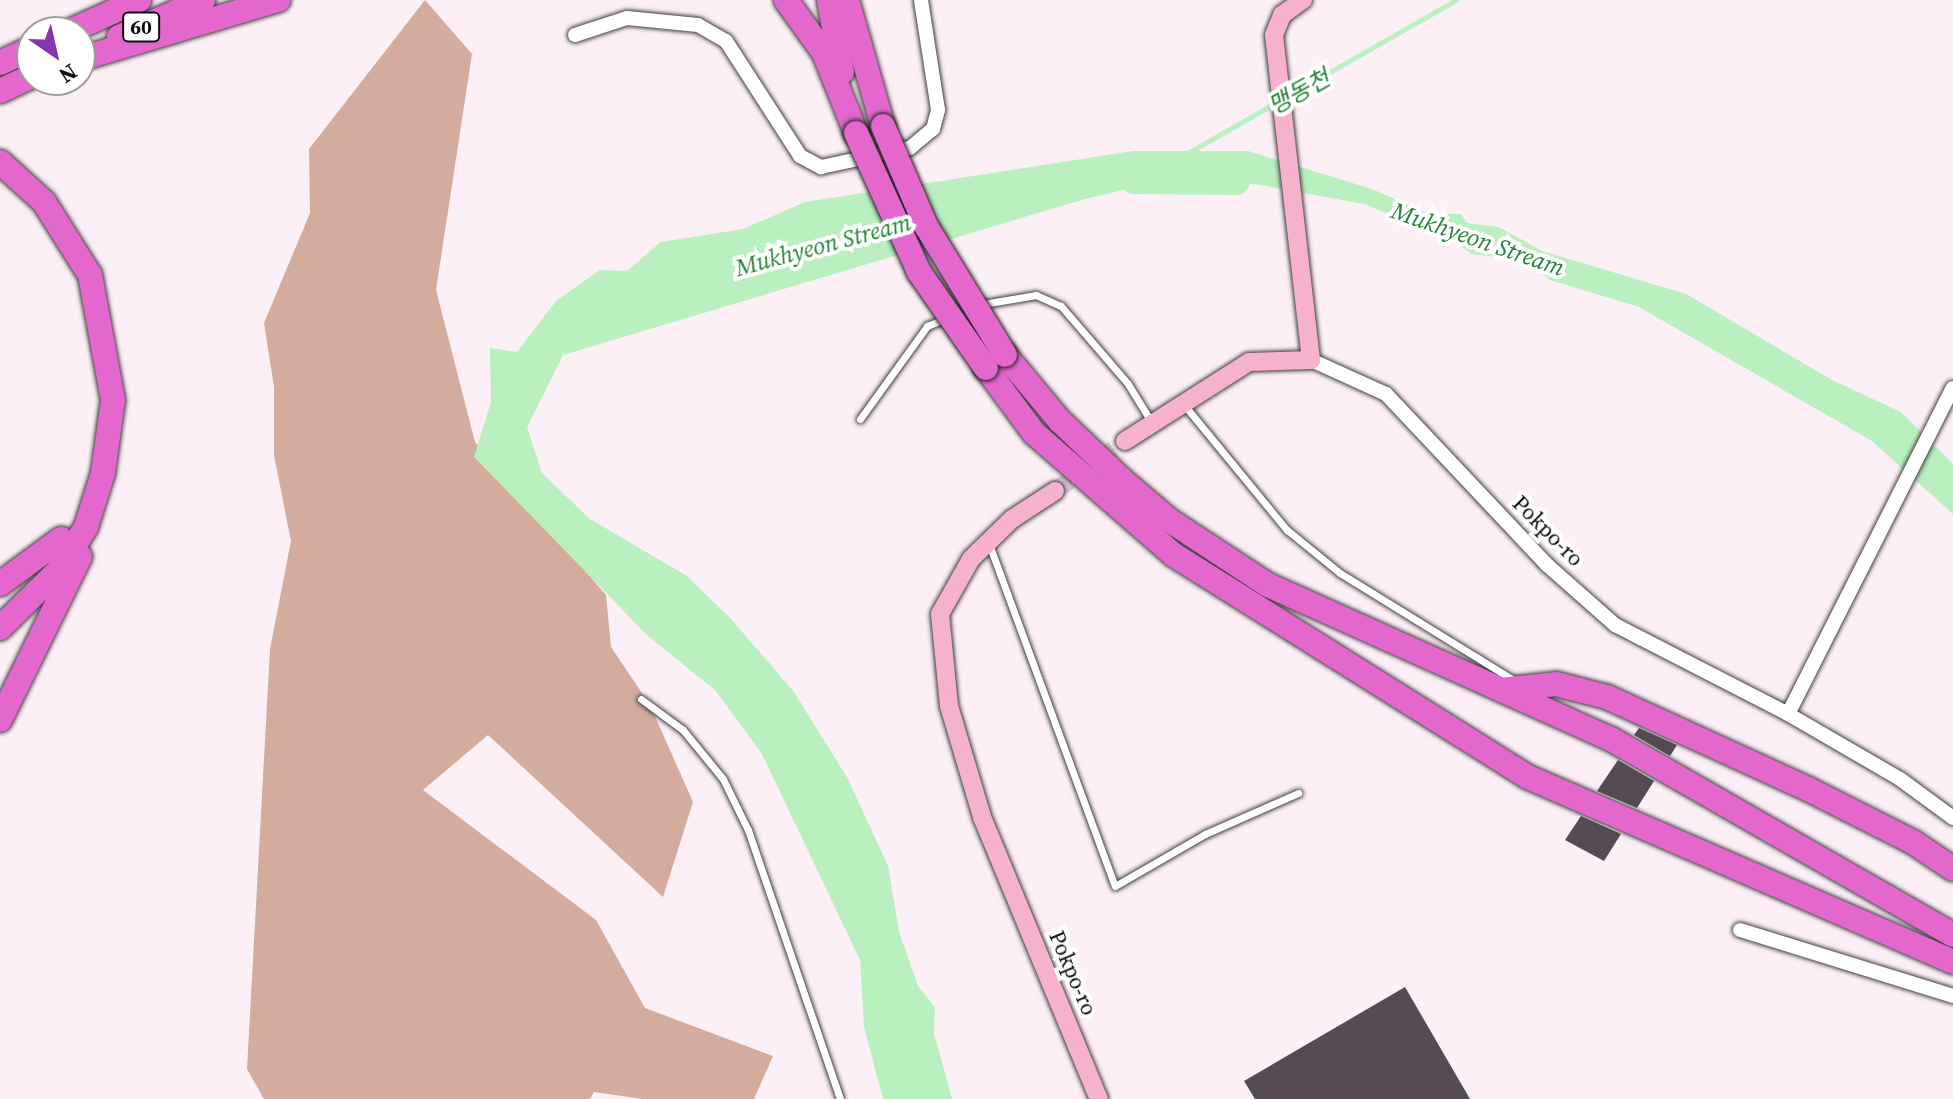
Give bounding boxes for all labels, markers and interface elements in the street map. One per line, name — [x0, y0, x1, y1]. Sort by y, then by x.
road number: 60 — [121, 11, 161, 43]
north arrow — [16, 16, 96, 96]
text: N — [53, 57, 83, 91]
water label: 맹동천 — [1263, 63, 1335, 121]
water label: Mukhyeon Stream — [1388, 196, 1568, 282]
water label: Mukhyeon Stream — [732, 208, 914, 282]
street label: Pokpo-ro — [1507, 490, 1589, 572]
street label: Pokpo-ro — [1043, 927, 1103, 1019]

